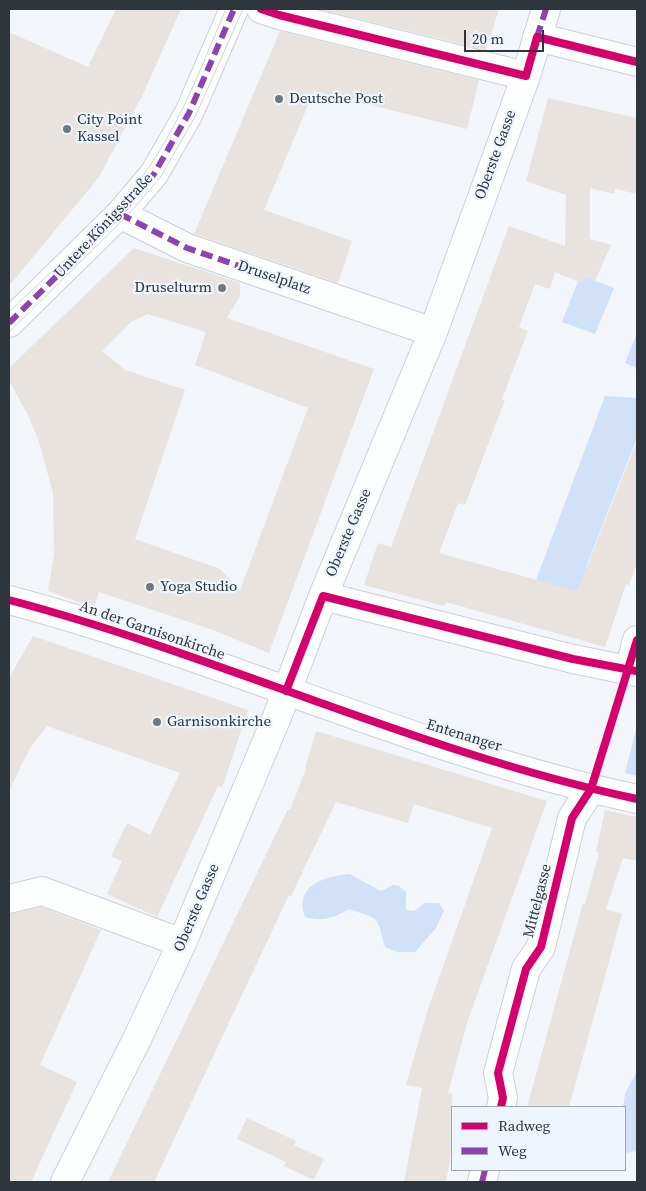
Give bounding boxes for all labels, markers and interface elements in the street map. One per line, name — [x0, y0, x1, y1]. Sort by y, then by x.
scale bar — [466, 20, 546, 52]
text: 20 m — [472, 28, 504, 49]
place label: Deutsche Post — [289, 90, 383, 108]
marker: Deutsche Post — [273, 93, 285, 105]
street label: Oberste Gasse — [471, 108, 521, 202]
place label: City Point Kassel — [77, 111, 142, 146]
marker: City Point Kassel — [61, 123, 73, 135]
street label: Untere Königsstraße — [51, 170, 157, 282]
street label: Druselplatz — [235, 257, 313, 299]
place label: Druselturm — [134, 279, 212, 297]
marker: Druselturm — [216, 282, 228, 294]
street label: Oberste Gasse — [322, 486, 376, 580]
place label: Yoga Studio — [160, 578, 237, 596]
marker: Yoga Studio — [144, 581, 156, 593]
street label: An der Garnisonkirche — [77, 598, 227, 664]
place label: Garnisonkirche — [167, 713, 271, 731]
marker: Garnisonkirche — [151, 716, 163, 728]
street label: Entenanger — [424, 716, 504, 756]
street label: Oberste Gasse — [170, 861, 224, 955]
street label: Mittelgasse — [520, 862, 556, 940]
legend — [451, 1106, 626, 1171]
text: Radweg — [498, 1115, 550, 1136]
text: Weg — [498, 1140, 527, 1161]

